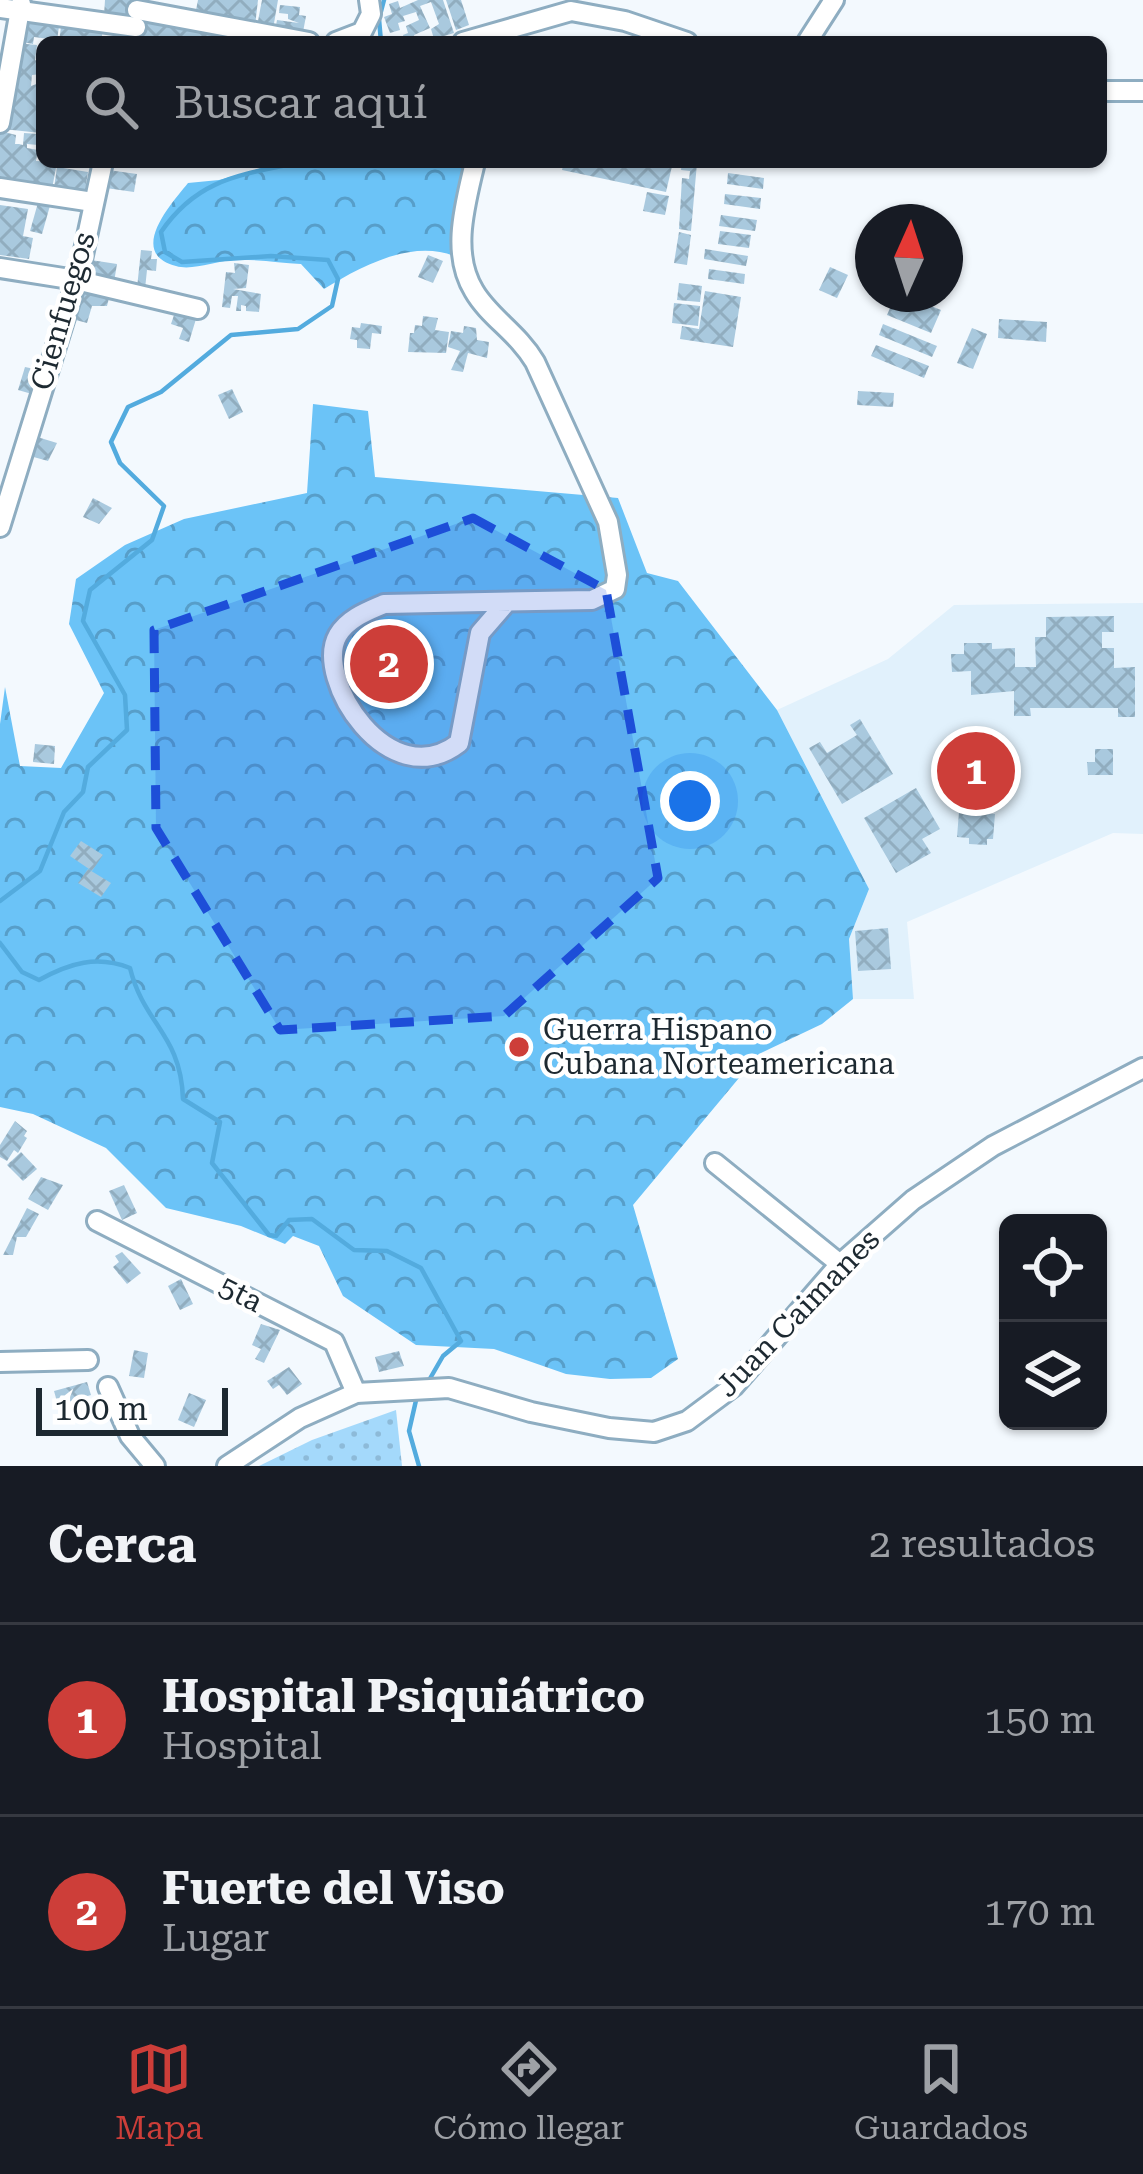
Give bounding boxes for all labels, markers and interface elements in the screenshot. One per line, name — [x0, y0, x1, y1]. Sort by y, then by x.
search box — [36, 36, 1107, 168]
icon: search — [78, 69, 144, 135]
text: Buscar aquí — [174, 76, 427, 129]
north arrow — [855, 204, 963, 312]
street label: Cienfuegos — [23, 228, 102, 394]
pin: 2 — [350, 619, 428, 709]
pin: 1 — [937, 726, 1015, 816]
your location — [660, 771, 720, 831]
place label: Guerra Hispano Cubana Norteamericana — [543, 1012, 895, 1081]
marker: Guerra Hispano Cubana Norteamericana — [506, 1034, 532, 1060]
map controls — [999, 1214, 1107, 1430]
button: locate — [999, 1214, 1107, 1322]
street label: Juan Caimanes — [709, 1222, 886, 1404]
street label: 5ta — [214, 1268, 269, 1319]
button: layers — [999, 1322, 1107, 1430]
scale bar — [36, 1382, 228, 1435]
text: 100 m — [54, 1389, 148, 1428]
text: Cerca — [48, 1515, 197, 1574]
text: 2 resultados — [869, 1521, 1095, 1567]
text: Hospital Psiquiátrico — [162, 1670, 645, 1723]
text: 1 — [76, 1697, 98, 1743]
text: 150 m — [984, 1697, 1095, 1743]
text: Hospital — [162, 1723, 322, 1769]
text: Fuerte del Viso — [162, 1862, 505, 1915]
text: 2 — [76, 1889, 98, 1935]
text: 170 m — [984, 1889, 1095, 1935]
text: Lugar — [162, 1915, 269, 1961]
tab: Mapa — [115, 2036, 203, 2147]
tab: Cómo llegar — [433, 2036, 624, 2147]
tab: Guardados — [854, 2036, 1028, 2147]

